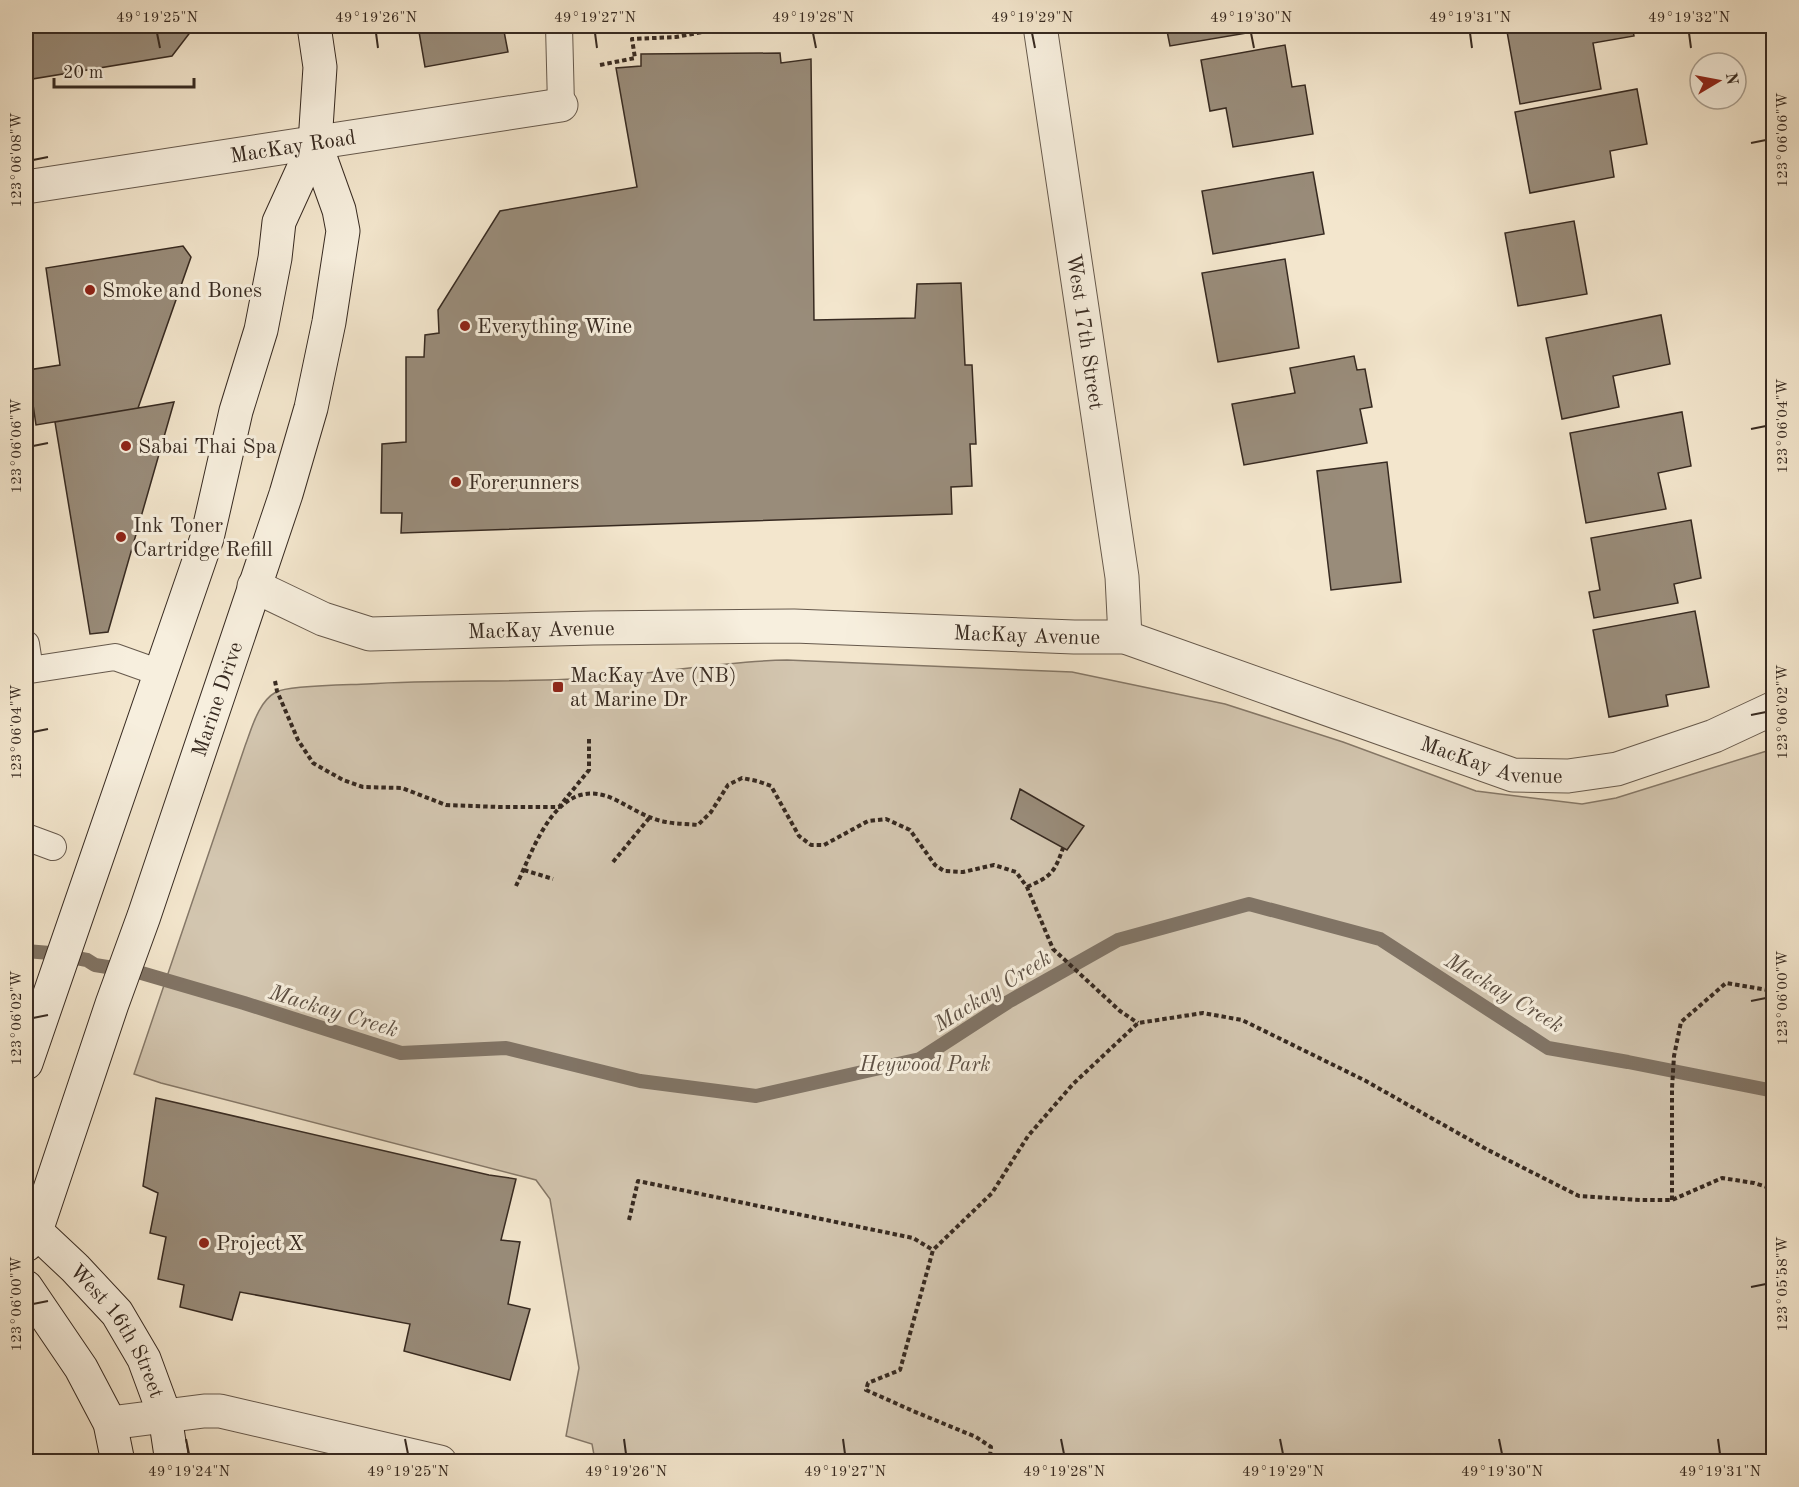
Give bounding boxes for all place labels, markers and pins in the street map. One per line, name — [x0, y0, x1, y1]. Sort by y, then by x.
place label: Smoke and Bones — [102, 281, 262, 302]
marker: Smoke and Bones — [83, 283, 97, 297]
place label: Everything Wine — [477, 317, 632, 338]
marker: Everything Wine — [458, 319, 472, 333]
place label: Sabai Thai Spa — [138, 437, 277, 458]
marker: Sabai Thai Spa — [119, 439, 133, 453]
place label: Forerunners — [468, 473, 579, 494]
marker: Forerunners — [449, 475, 463, 489]
place label: Ink Toner Cartridge Refill — [133, 516, 273, 561]
marker: Ink Toner Cartridge Refill — [114, 530, 128, 544]
place label: MacKay Ave (NB) at Marine Dr — [570, 666, 737, 711]
marker: MacKay Ave (NB) at Marine Dr — [551, 680, 565, 694]
place label: Project X — [216, 1234, 304, 1255]
marker: Project X — [197, 1236, 211, 1250]

